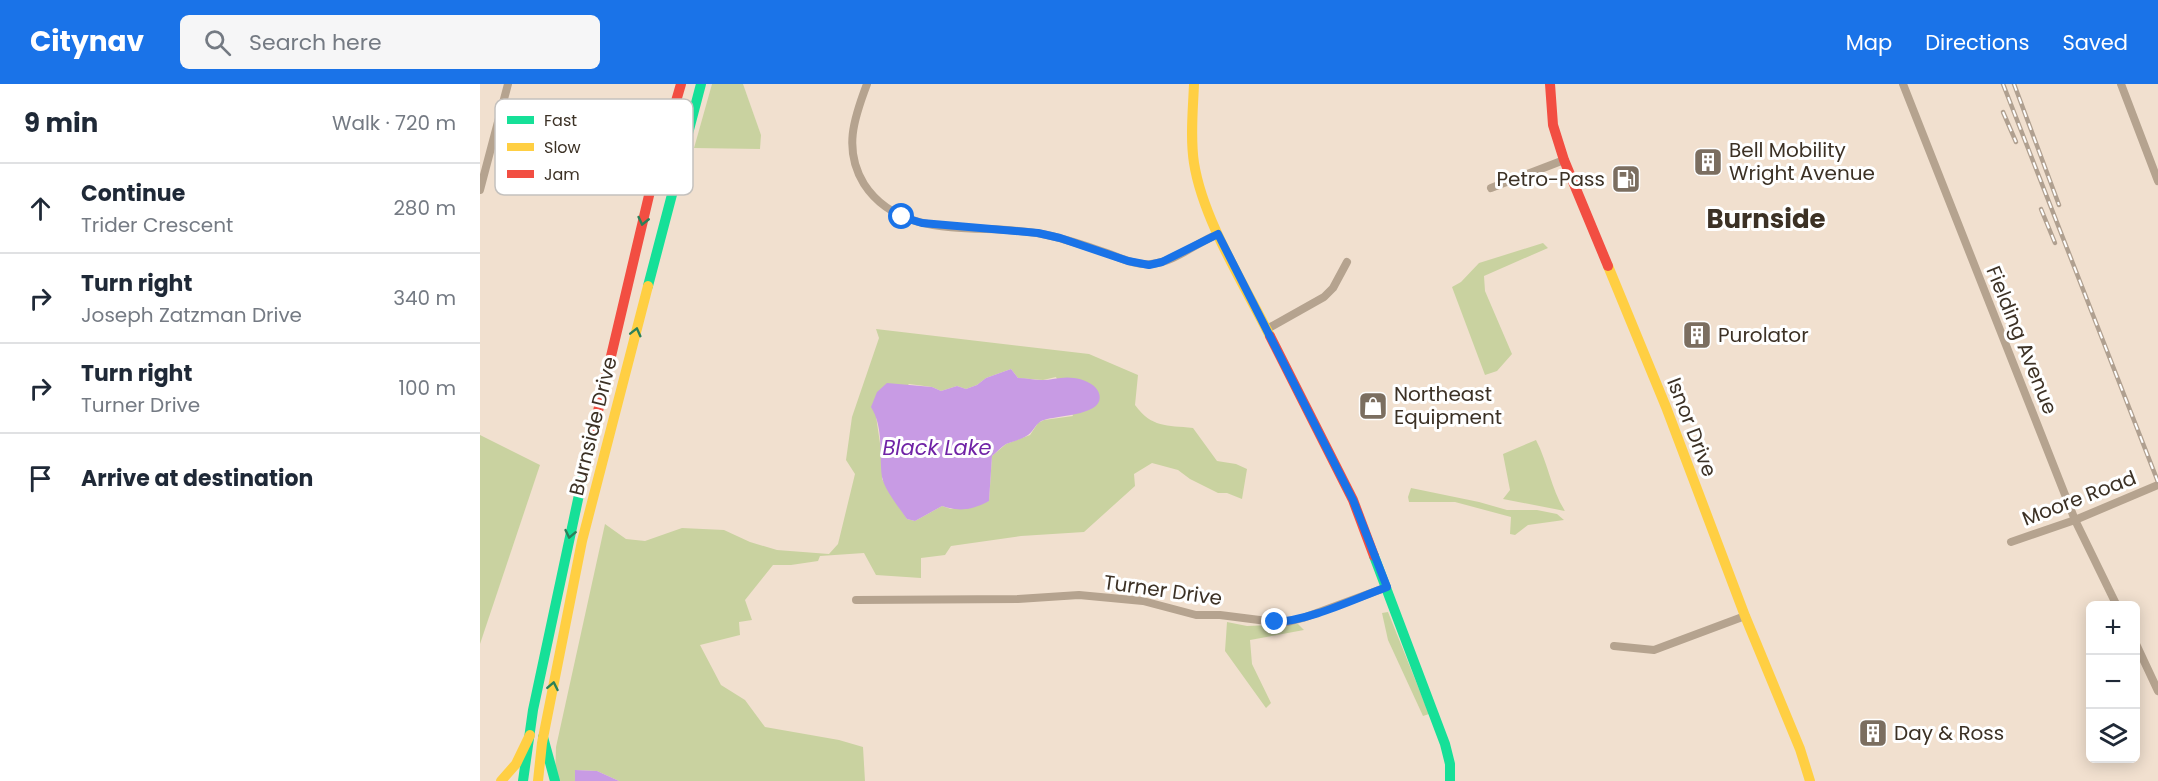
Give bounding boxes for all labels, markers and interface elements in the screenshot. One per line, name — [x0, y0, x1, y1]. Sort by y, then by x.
search box — [180, 15, 600, 69]
text: Citynav — [30, 22, 144, 61]
icon: search — [201, 26, 234, 59]
text: Search here — [249, 27, 382, 58]
text: Map — [1846, 28, 1892, 57]
text: Directions — [1925, 28, 2029, 57]
text: Saved — [2062, 28, 2128, 57]
legend — [495, 99, 693, 195]
text: 9 min — [24, 105, 98, 141]
text: Walk · 720 m — [332, 109, 456, 137]
text: Fast — [544, 109, 577, 132]
text: Slow — [544, 136, 581, 159]
place label: Bell Mobility Wright Avenue — [1729, 136, 1875, 187]
building icon: Bell Mobility Wright Avenue — [1692, 146, 1724, 178]
text: Jam — [544, 163, 580, 186]
fuel station icon: Petro-Pass — [1610, 163, 1642, 195]
place label: Petro-Pass — [1496, 165, 1605, 193]
text: Continue — [81, 178, 185, 209]
icon: ahead — [24, 192, 57, 225]
text: 280 m — [393, 194, 456, 222]
district label: Burnside — [1706, 201, 1826, 237]
route start — [888, 203, 914, 229]
text: Trider Crescent — [81, 211, 233, 239]
one-way arrow — [637, 216, 650, 226]
street label: Fielding Avenue — [1980, 262, 2064, 418]
text: Turn right — [81, 268, 192, 299]
icon: right — [24, 282, 57, 315]
text: 340 m — [393, 284, 456, 312]
text: Joseph Zatzman Drive — [81, 301, 302, 329]
building icon: Purolator — [1681, 319, 1713, 351]
place label: Purolator — [1718, 321, 1809, 349]
one-way arrow — [628, 327, 641, 337]
street label: Burnside Drive — [562, 354, 624, 498]
text: Turn right — [81, 358, 192, 389]
icon: right — [24, 372, 57, 405]
street label: Isnor Drive — [1660, 373, 1724, 481]
text: 100 m — [399, 374, 456, 402]
place label: Northeast Equipment — [1394, 380, 1502, 431]
shop icon: Northeast Equipment — [1357, 390, 1389, 422]
text: Turner Drive — [81, 391, 200, 419]
water label: Black Lake — [882, 433, 992, 462]
icon: arrive — [24, 462, 57, 495]
text: Arrive at destination — [81, 463, 313, 494]
street label: Moore Road — [2018, 463, 2140, 533]
one-way arrow — [565, 529, 578, 539]
street label: Turner Drive — [1102, 568, 1224, 612]
map controls — [2086, 601, 2140, 763]
button: + — [2086, 601, 2140, 655]
route end — [1261, 608, 1287, 634]
button: − — [2086, 655, 2140, 709]
one-way arrow — [546, 681, 559, 691]
button: layers — [2086, 709, 2140, 763]
building icon: Day & Ross — [1857, 717, 1889, 749]
place label: Day & Ross — [1894, 719, 2004, 747]

